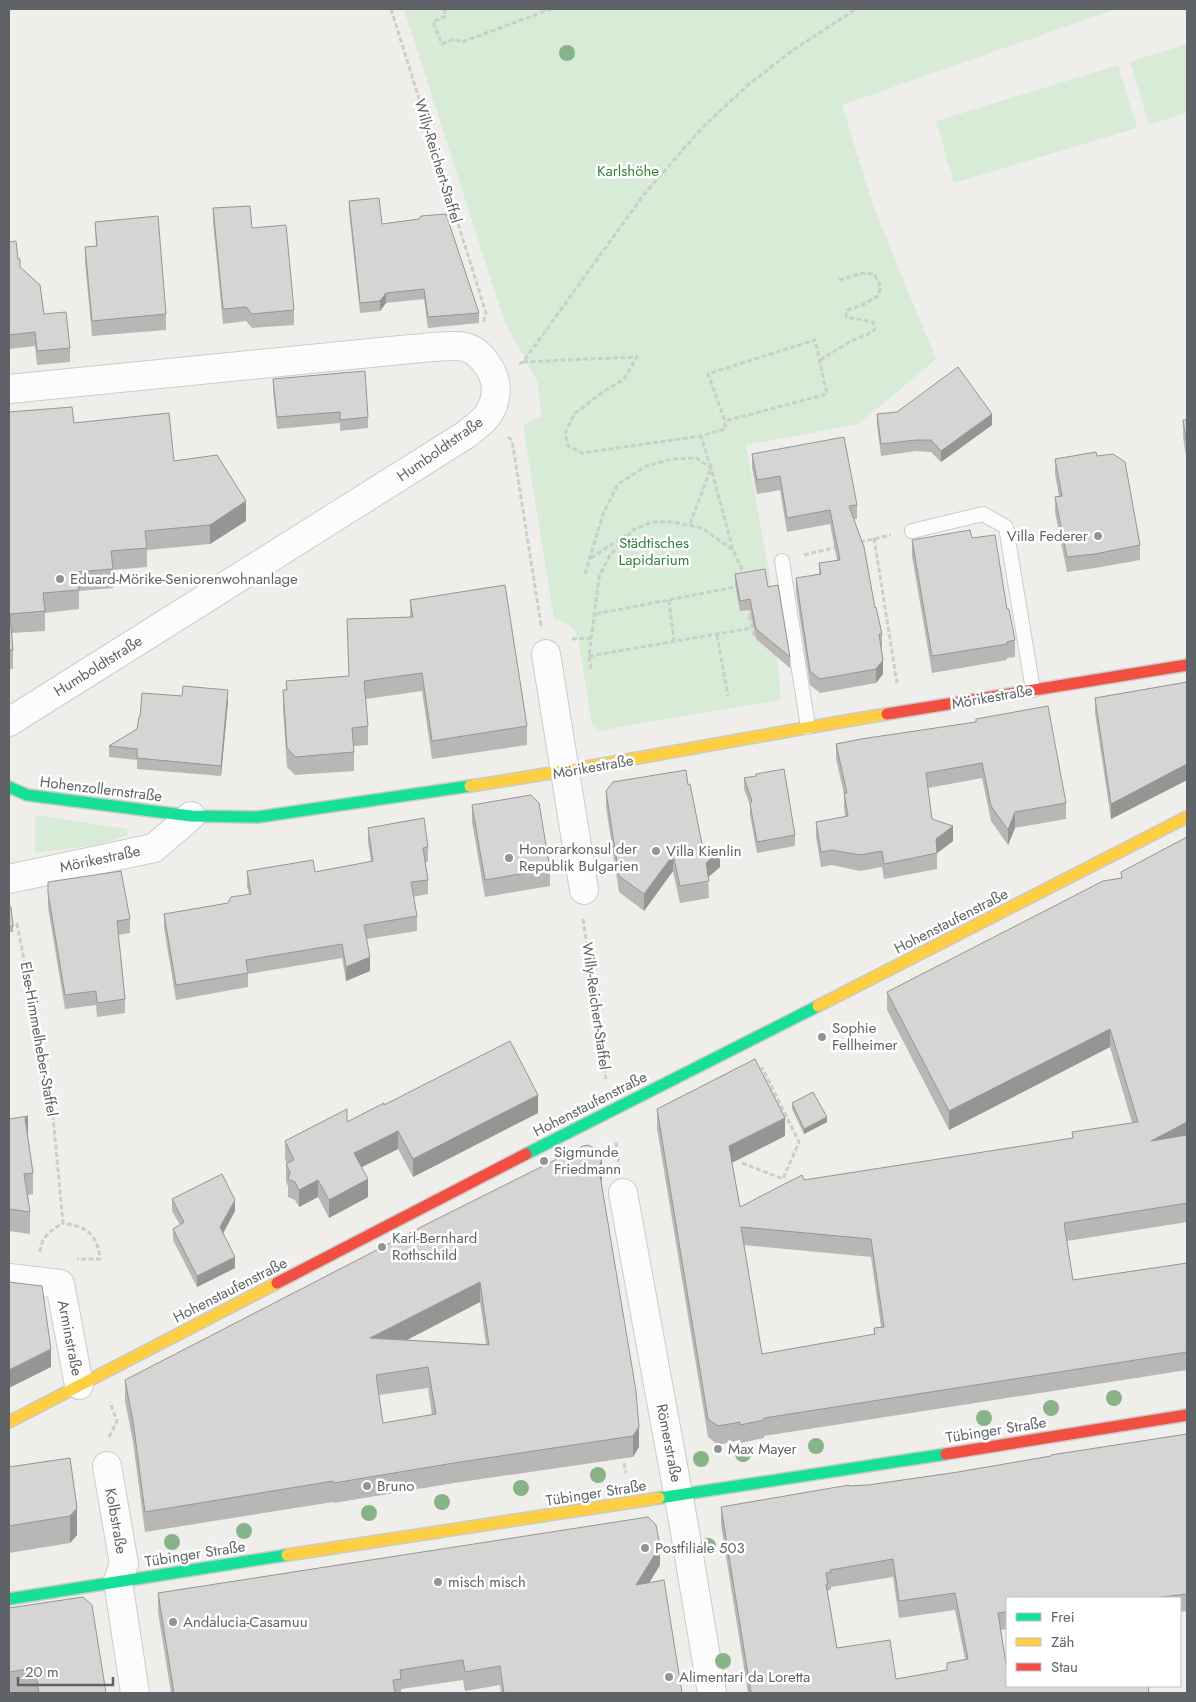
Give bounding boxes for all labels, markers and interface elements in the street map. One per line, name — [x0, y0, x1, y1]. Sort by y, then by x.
street label: Willy-Reichert-Staffel — [409, 96, 467, 226]
park label: Karlshöhe — [597, 160, 659, 182]
street label: Humboldtstraße — [392, 411, 488, 487]
place label: Villa Federer — [1007, 525, 1089, 547]
marker: Villa Federer — [1092, 530, 1104, 542]
park label: Städtisches Lapidarium — [619, 532, 689, 571]
place label: Eduard-Mörike-Seniorenwohnanlage — [70, 568, 298, 590]
marker: Eduard-Mörike-Seniorenwohnanlage — [54, 573, 66, 585]
street label: Humboldtstraße — [49, 630, 147, 702]
street label: Mörikestraße — [950, 679, 1034, 715]
street label: Mörikestraße — [551, 749, 635, 785]
street label: Hohenzollernstraße — [39, 771, 164, 807]
place label: Honorarkonsul der Republik Bulgarien — [519, 838, 639, 877]
street label: Mörikestraße — [58, 840, 143, 878]
place label: Villa Kienlin — [666, 840, 742, 862]
marker: Villa Kienlin — [650, 845, 662, 857]
marker: Honorarkonsul der Republik Bulgarien — [503, 852, 515, 864]
street label: Hohenstaufenstraße — [890, 883, 1012, 959]
street label: Willy-Reichert-Staffel — [576, 941, 616, 1071]
street label: Else-Himmelheber-Staffel — [15, 960, 63, 1118]
place label: Sophie Fellheimer — [832, 1017, 899, 1056]
marker: Sophie Fellheimer — [816, 1031, 828, 1043]
street label: Hohenstaufenstraße — [529, 1066, 651, 1142]
place label: Sigmunde Friedmann — [554, 1141, 621, 1180]
marker: Sigmunde Friedmann — [538, 1155, 550, 1167]
place label: Karl-Bernhard Rothschild — [392, 1227, 477, 1266]
marker: Karl-Bernhard Rothschild — [376, 1241, 388, 1253]
street label: Hohenstaufenstraße — [169, 1252, 291, 1328]
street label: Arminstraße — [52, 1298, 88, 1378]
street label: Römerstraße — [651, 1402, 687, 1484]
street label: Tübinger Straße — [944, 1411, 1048, 1449]
place label: Max Mayer — [728, 1438, 798, 1460]
marker: Max Mayer — [712, 1443, 724, 1455]
street label: Tübinger Straße — [544, 1474, 648, 1512]
place label: Bruno — [377, 1475, 414, 1497]
marker: Bruno — [361, 1480, 373, 1492]
street label: Kolbstraße — [99, 1486, 133, 1556]
street label: Tübinger Straße — [143, 1535, 247, 1573]
place label: Postfiliale 503 — [655, 1537, 745, 1559]
marker: Postfiliale 503 — [639, 1542, 651, 1554]
place label: misch misch — [448, 1571, 526, 1593]
marker: misch misch — [432, 1576, 444, 1588]
legend — [1006, 1597, 1181, 1687]
text: Frei — [1051, 1606, 1075, 1628]
place label: Andalucia-Casamuu — [183, 1611, 308, 1633]
marker: Andalucia-Casamuu — [167, 1616, 179, 1628]
text: Zäh — [1051, 1631, 1074, 1653]
scale bar — [18, 1654, 112, 1686]
text: Stau — [1051, 1656, 1078, 1678]
text: 20 m — [25, 1661, 59, 1683]
place label: Alimentari da Loretta — [679, 1666, 810, 1688]
marker: Alimentari da Loretta — [663, 1671, 675, 1683]

